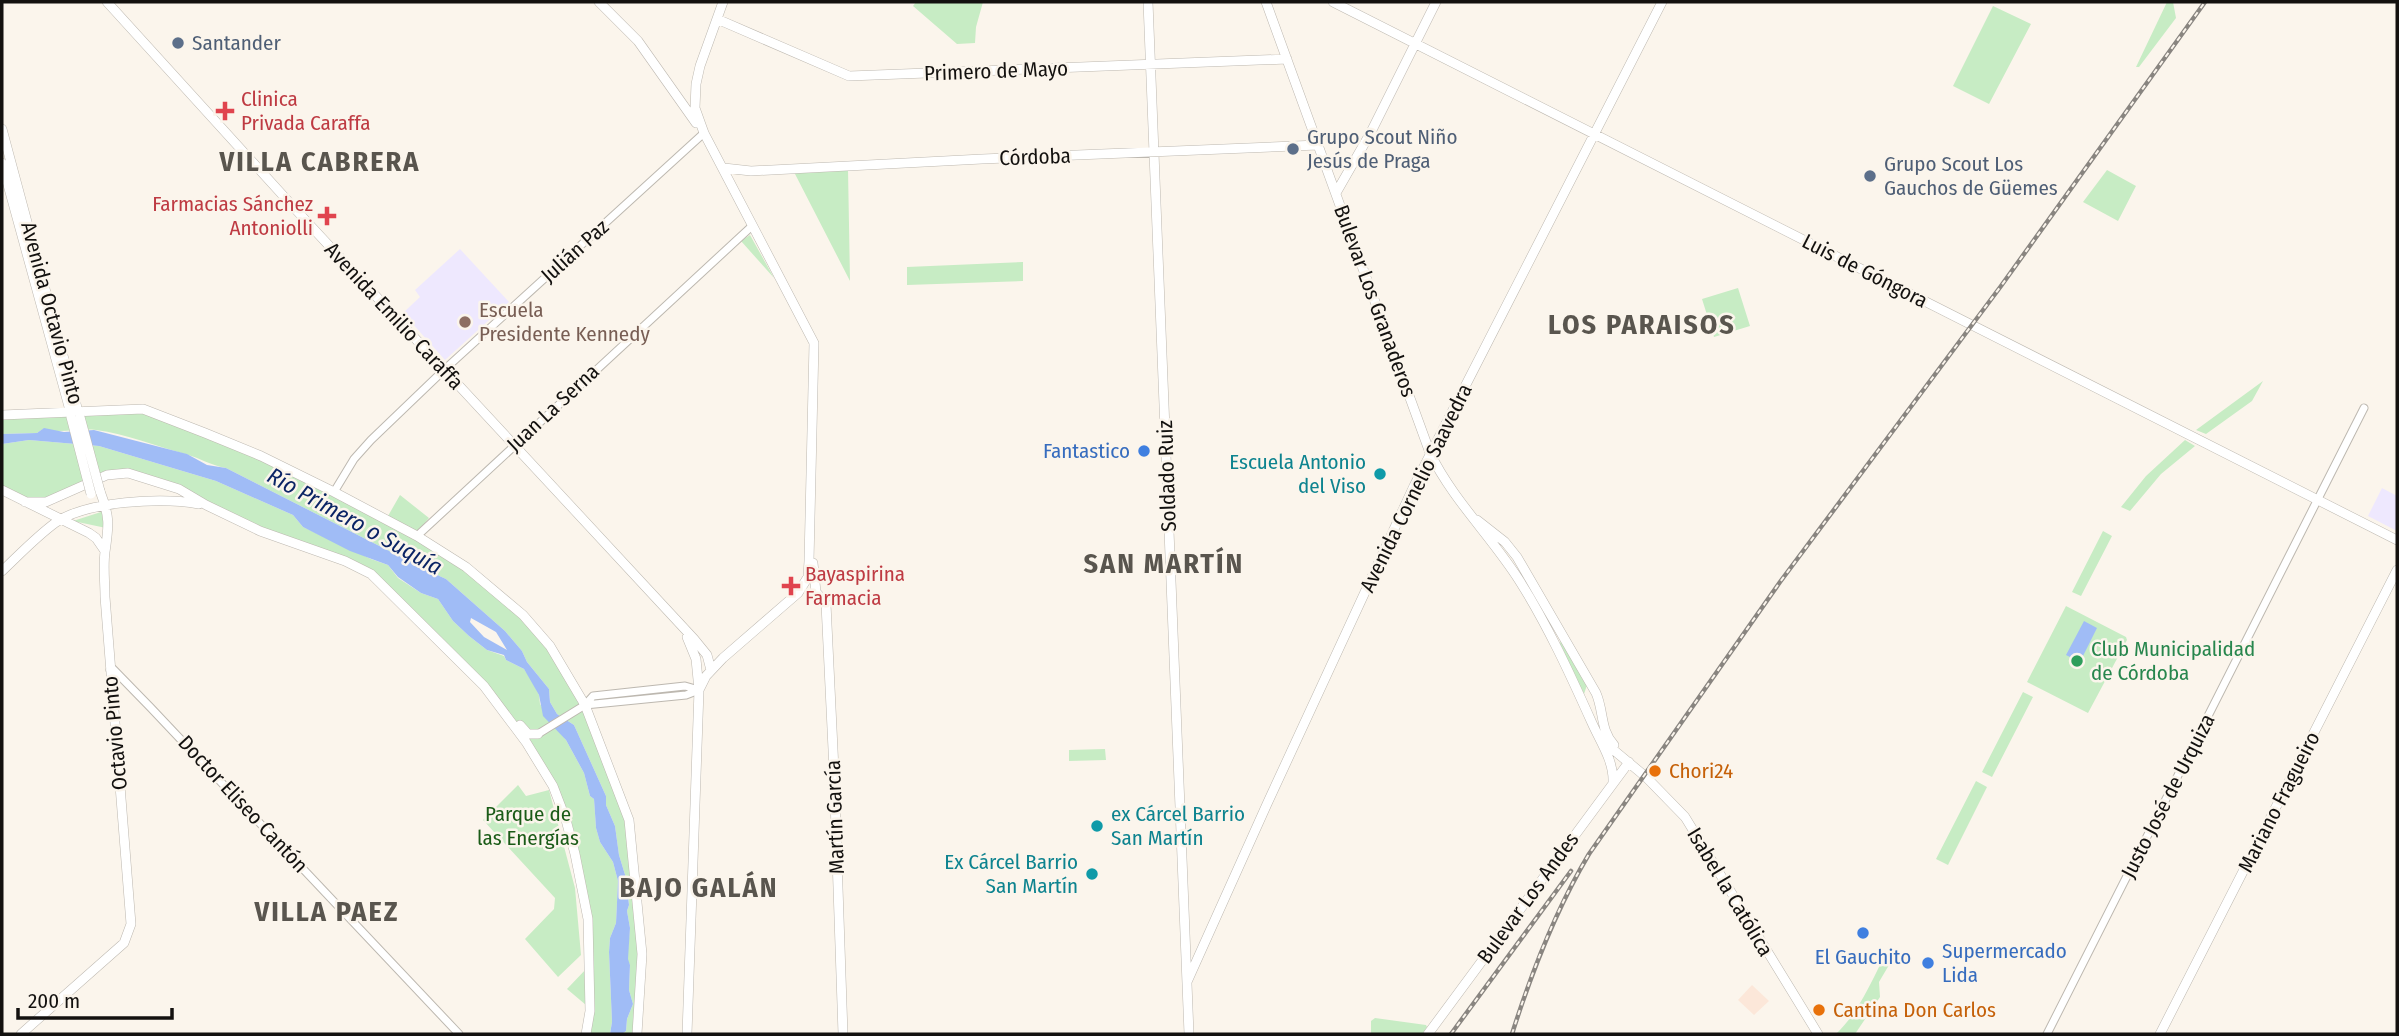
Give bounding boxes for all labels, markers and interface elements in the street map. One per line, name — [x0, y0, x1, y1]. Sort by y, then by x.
place label: Santander — [192, 30, 281, 56]
marker: Santander — [170, 35, 186, 51]
street label: Primero de Mayo — [923, 55, 1069, 87]
place label: Clinica Privada Caraffa — [241, 86, 370, 136]
marker: Clinica Privada Caraffa — [215, 101, 235, 121]
place label: Grupo Scout Niño Jesús de Praga — [1307, 124, 1458, 174]
marker: Grupo Scout Niño Jesús de Praga — [1285, 141, 1301, 157]
street label: Córdoba — [999, 143, 1071, 171]
district label: VILLA CABRERA — [219, 145, 420, 178]
place label: Grupo Scout Los Gauchos de Güemes — [1884, 151, 2058, 201]
marker: Grupo Scout Los Gauchos de Güemes — [1862, 168, 1878, 184]
place label: Farmacias Sánchez Antoniolli — [152, 191, 313, 241]
street label: Bulevar Los Granaderos — [1328, 201, 1422, 401]
marker: Farmacias Sánchez Antoniolli — [319, 208, 335, 224]
street label: Julián Paz — [536, 214, 614, 288]
street label: Avenida Octavio Pinto — [15, 219, 89, 407]
street label: Luis de Góngora — [1798, 228, 1932, 314]
street label: Avenida Emilio Caraffa — [319, 237, 469, 395]
place label: Escuela Presidente Kennedy — [479, 297, 650, 347]
district label: LOS PARAISOS — [1548, 308, 1736, 341]
marker: Escuela Presidente Kennedy — [457, 314, 473, 330]
street label: Juan La Serna — [501, 359, 605, 457]
street label: Avenida Cornelio Saavedra — [1354, 379, 1478, 597]
street label: Soldado Ruiz — [1152, 420, 1182, 532]
place label: Fantastico — [1043, 438, 1130, 464]
marker: Fantastico — [1136, 443, 1152, 459]
place label: Escuela Antonio del Viso — [1229, 449, 1366, 499]
water label: Río Primero o Suquía — [263, 461, 447, 581]
marker: Escuela Antonio del Viso — [1372, 466, 1388, 482]
district label: SAN MARTÍN — [1084, 546, 1244, 580]
place label: Bayaspirina Farmacia — [805, 561, 905, 611]
marker: Bayaspirina Farmacia — [783, 578, 799, 594]
place label: Club Municipalidad de Córdoba — [2091, 636, 2255, 686]
marker: Club Municipalidad de Córdoba — [2069, 653, 2085, 669]
street label: Octavio Pinto — [97, 675, 133, 791]
street label: Justo José de Urquiza — [2115, 710, 2221, 882]
street label: Mariano Fragueiro — [2232, 727, 2326, 877]
street label: Doctor Eliseo Cantón — [173, 730, 313, 878]
place label: Chori24 — [1669, 758, 1733, 784]
street label: Martín García — [820, 759, 850, 875]
marker: Chori24 — [1647, 763, 1663, 779]
park label: Parque de las Energías — [477, 801, 579, 851]
place label: ex Cárcel Barrio San Martín — [1111, 801, 1245, 851]
marker: ex Cárcel Barrio San Martín — [1089, 818, 1105, 834]
street label: Isabel la Católica — [1681, 823, 1779, 961]
street label: Bulevar Los Andes — [1472, 827, 1584, 969]
place label: Ex Cárcel Barrio San Martín — [944, 849, 1078, 899]
marker: Ex Cárcel Barrio San Martín — [1084, 866, 1100, 882]
district label: BAJO GALÁN — [619, 870, 779, 904]
district label: VILLA PAEZ — [254, 895, 399, 928]
marker: El Gauchito — [1855, 925, 1871, 941]
place label: Supermercado Lida — [1942, 938, 2067, 988]
place label: El Gauchito — [1815, 944, 1911, 970]
marker: Supermercado Lida — [1920, 955, 1936, 971]
scale bar — [18, 976, 172, 1020]
text: 200 m — [28, 988, 80, 1014]
place label: Cantina Don Carlos — [1833, 997, 1996, 1023]
marker: Cantina Don Carlos — [1811, 1002, 1827, 1018]

